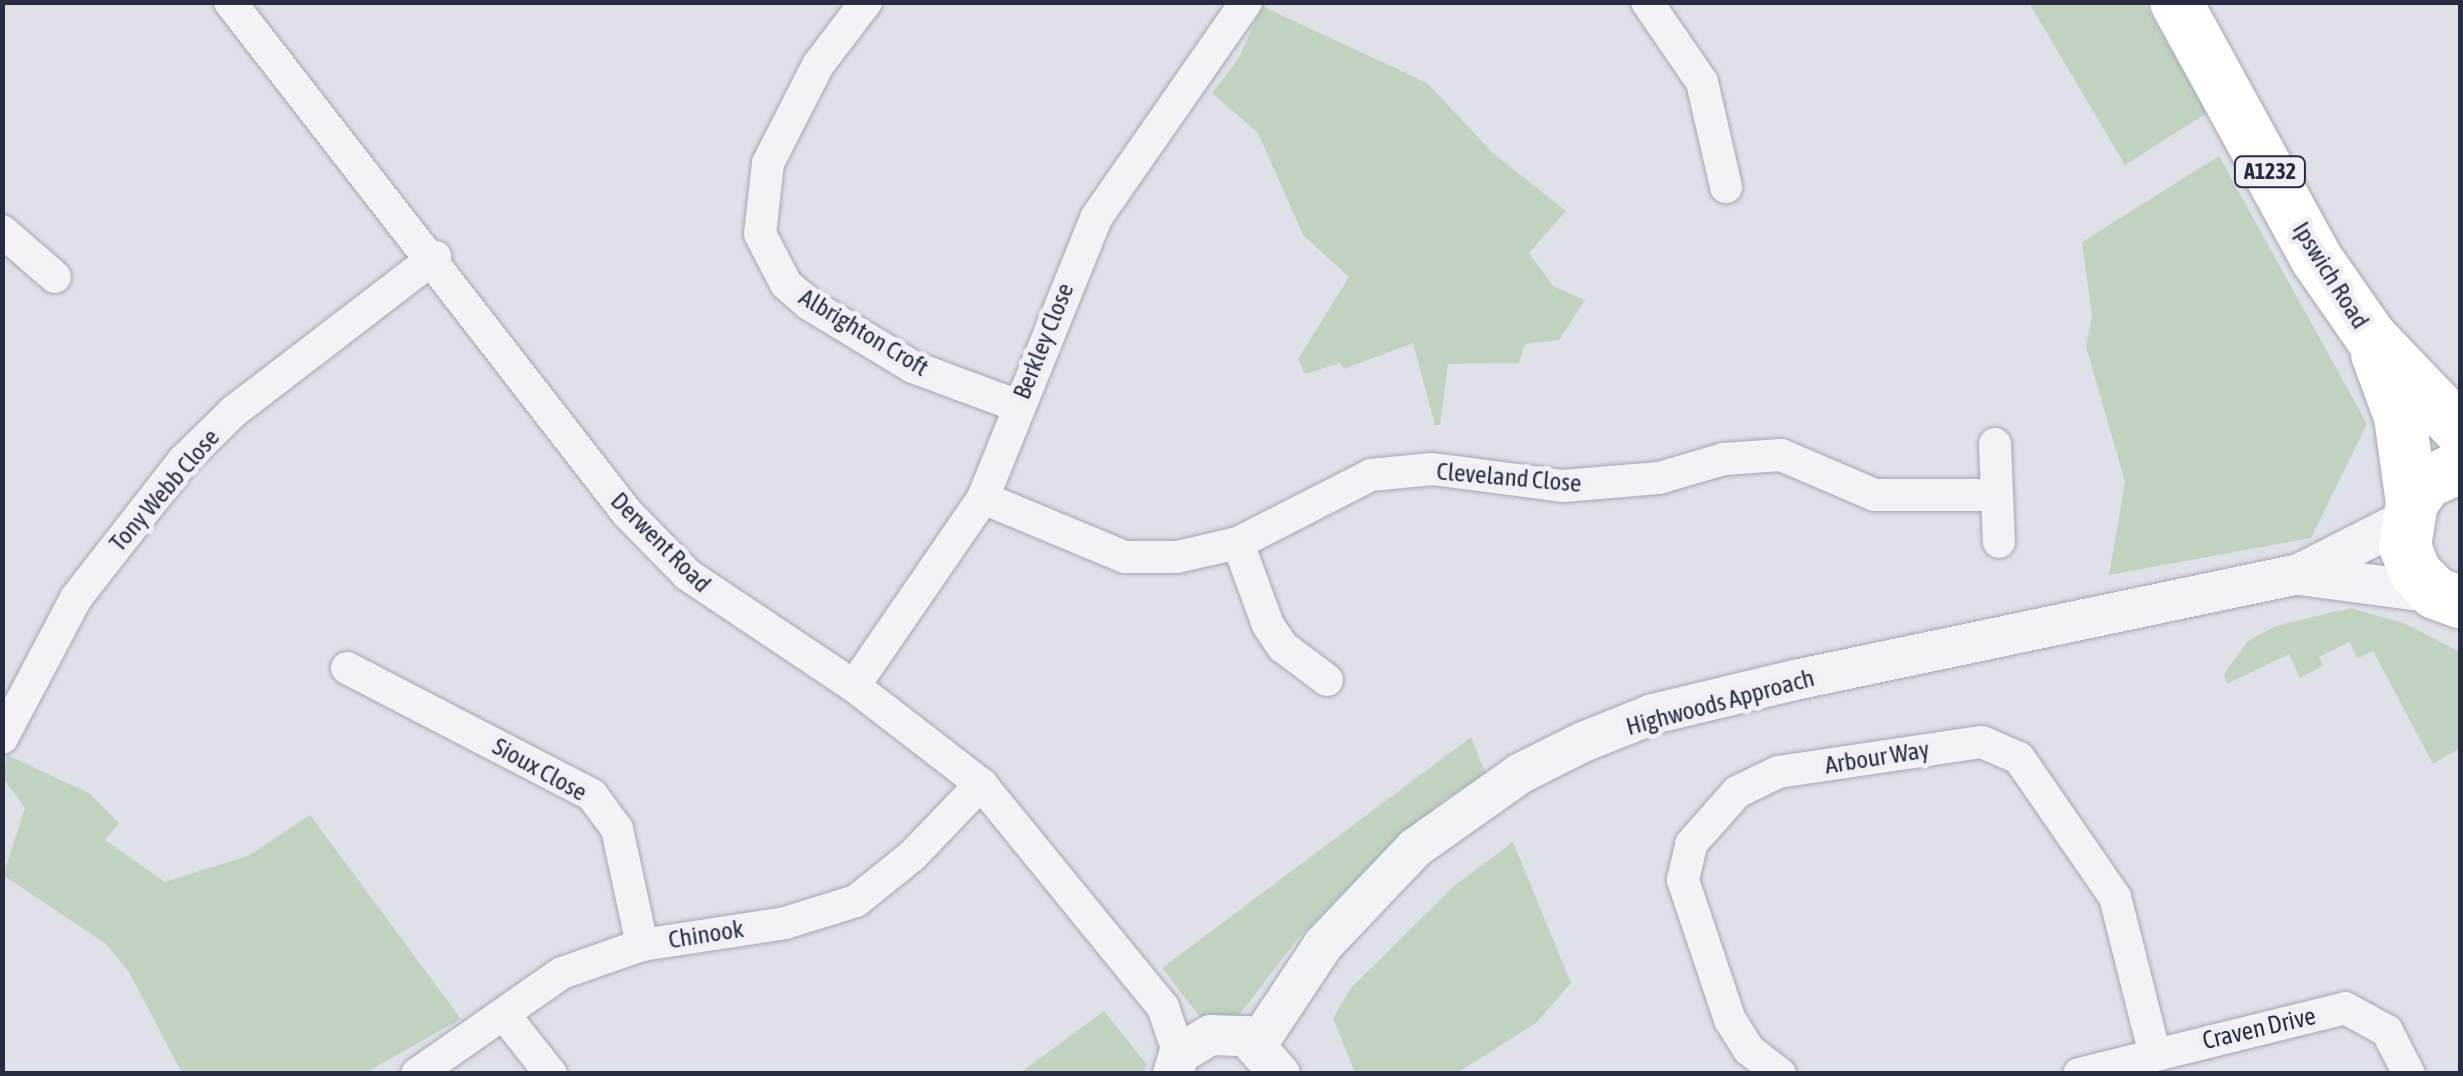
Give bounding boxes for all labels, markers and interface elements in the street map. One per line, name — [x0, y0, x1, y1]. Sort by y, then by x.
road number: A1232 — [2232, 155, 2308, 189]
street label: Ipswich Road — [2286, 216, 2376, 334]
street label: Berkley Close — [1006, 279, 1080, 403]
street label: Albrighton Croft — [794, 282, 934, 382]
street label: Tony Webb Close — [103, 423, 225, 557]
street label: Cleveland Close — [1435, 456, 1583, 498]
street label: Derwent Road — [605, 486, 717, 598]
street label: Highwoods Approach — [1623, 662, 1817, 742]
street label: Sioux Close — [488, 731, 592, 807]
street label: Arbour Way — [1823, 734, 1931, 780]
street label: Chinook — [666, 913, 746, 955]
street label: Craven Drive — [2199, 1000, 2319, 1056]

